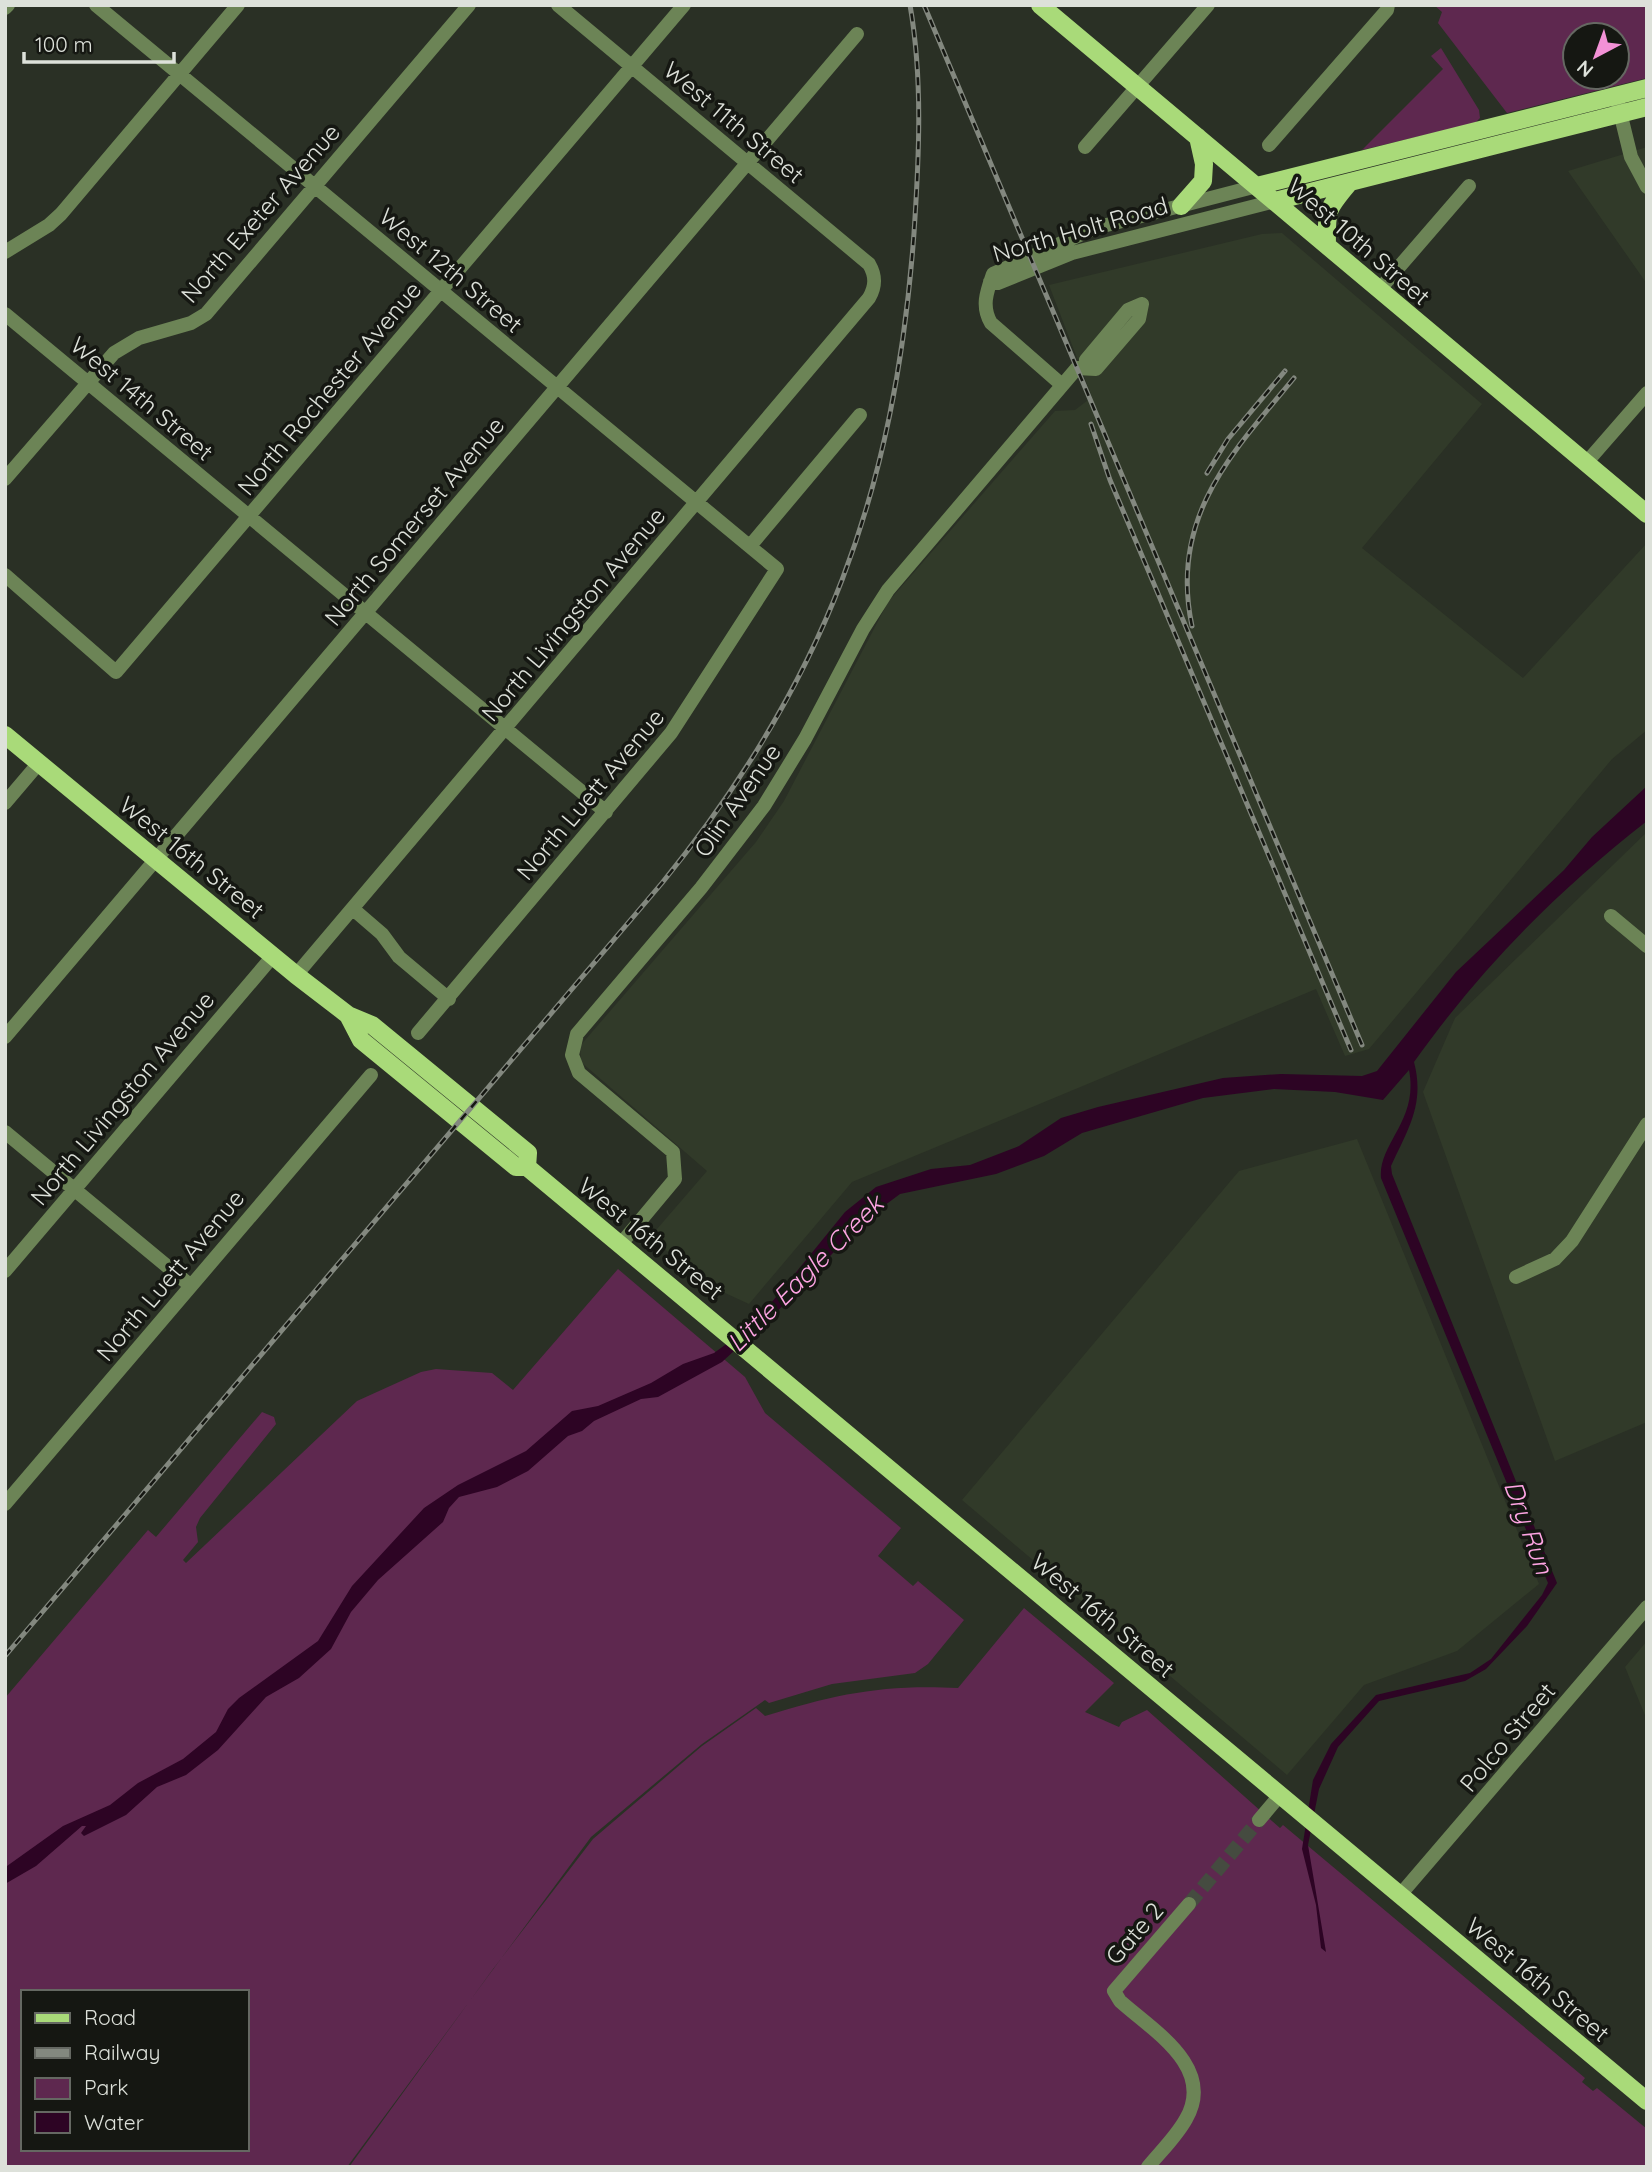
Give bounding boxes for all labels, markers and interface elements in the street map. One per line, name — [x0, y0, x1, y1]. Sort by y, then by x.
scale bar — [24, 21, 175, 65]
north arrow — [1561, 21, 1631, 91]
text: 100 m — [35, 31, 93, 57]
street label: West 11th Street — [658, 55, 810, 189]
text: N — [1572, 55, 1598, 82]
street label: North Exeter Avenue — [174, 117, 346, 309]
street label: West 10th Street — [1281, 171, 1437, 311]
street label: North Holt Road — [989, 190, 1171, 268]
street label: West 12th Street — [373, 201, 529, 339]
street label: North Rochester Avenue — [231, 275, 427, 501]
street label: West 14th Street — [64, 329, 220, 467]
street label: North Somerset Avenue — [318, 410, 510, 632]
street label: North Livingston Avenue — [475, 501, 671, 727]
street label: North Luett Avenue — [510, 702, 670, 886]
street label: Olin Avenue — [687, 738, 787, 862]
street label: West 16th Street — [113, 789, 271, 925]
street label: North Livingston Avenue — [24, 985, 220, 1211]
street label: West 16th Street — [572, 1170, 730, 1306]
street label: North Luett Avenue — [90, 1183, 250, 1367]
water label: Little Eagle Creek — [720, 1186, 892, 1358]
water label: Dry Run — [1497, 1476, 1562, 1579]
street label: West 16th Street — [1025, 1546, 1181, 1684]
street label: Polco Street — [1453, 1676, 1561, 1798]
street label: Gate 2 — [1099, 1896, 1169, 1970]
street label: West 16th Street — [1460, 1910, 1616, 2048]
legend — [21, 1990, 248, 2151]
text: Road — [84, 2004, 136, 2030]
text: Railway — [84, 2039, 160, 2065]
text: Park — [84, 2074, 128, 2100]
text: Water — [84, 2109, 144, 2135]

